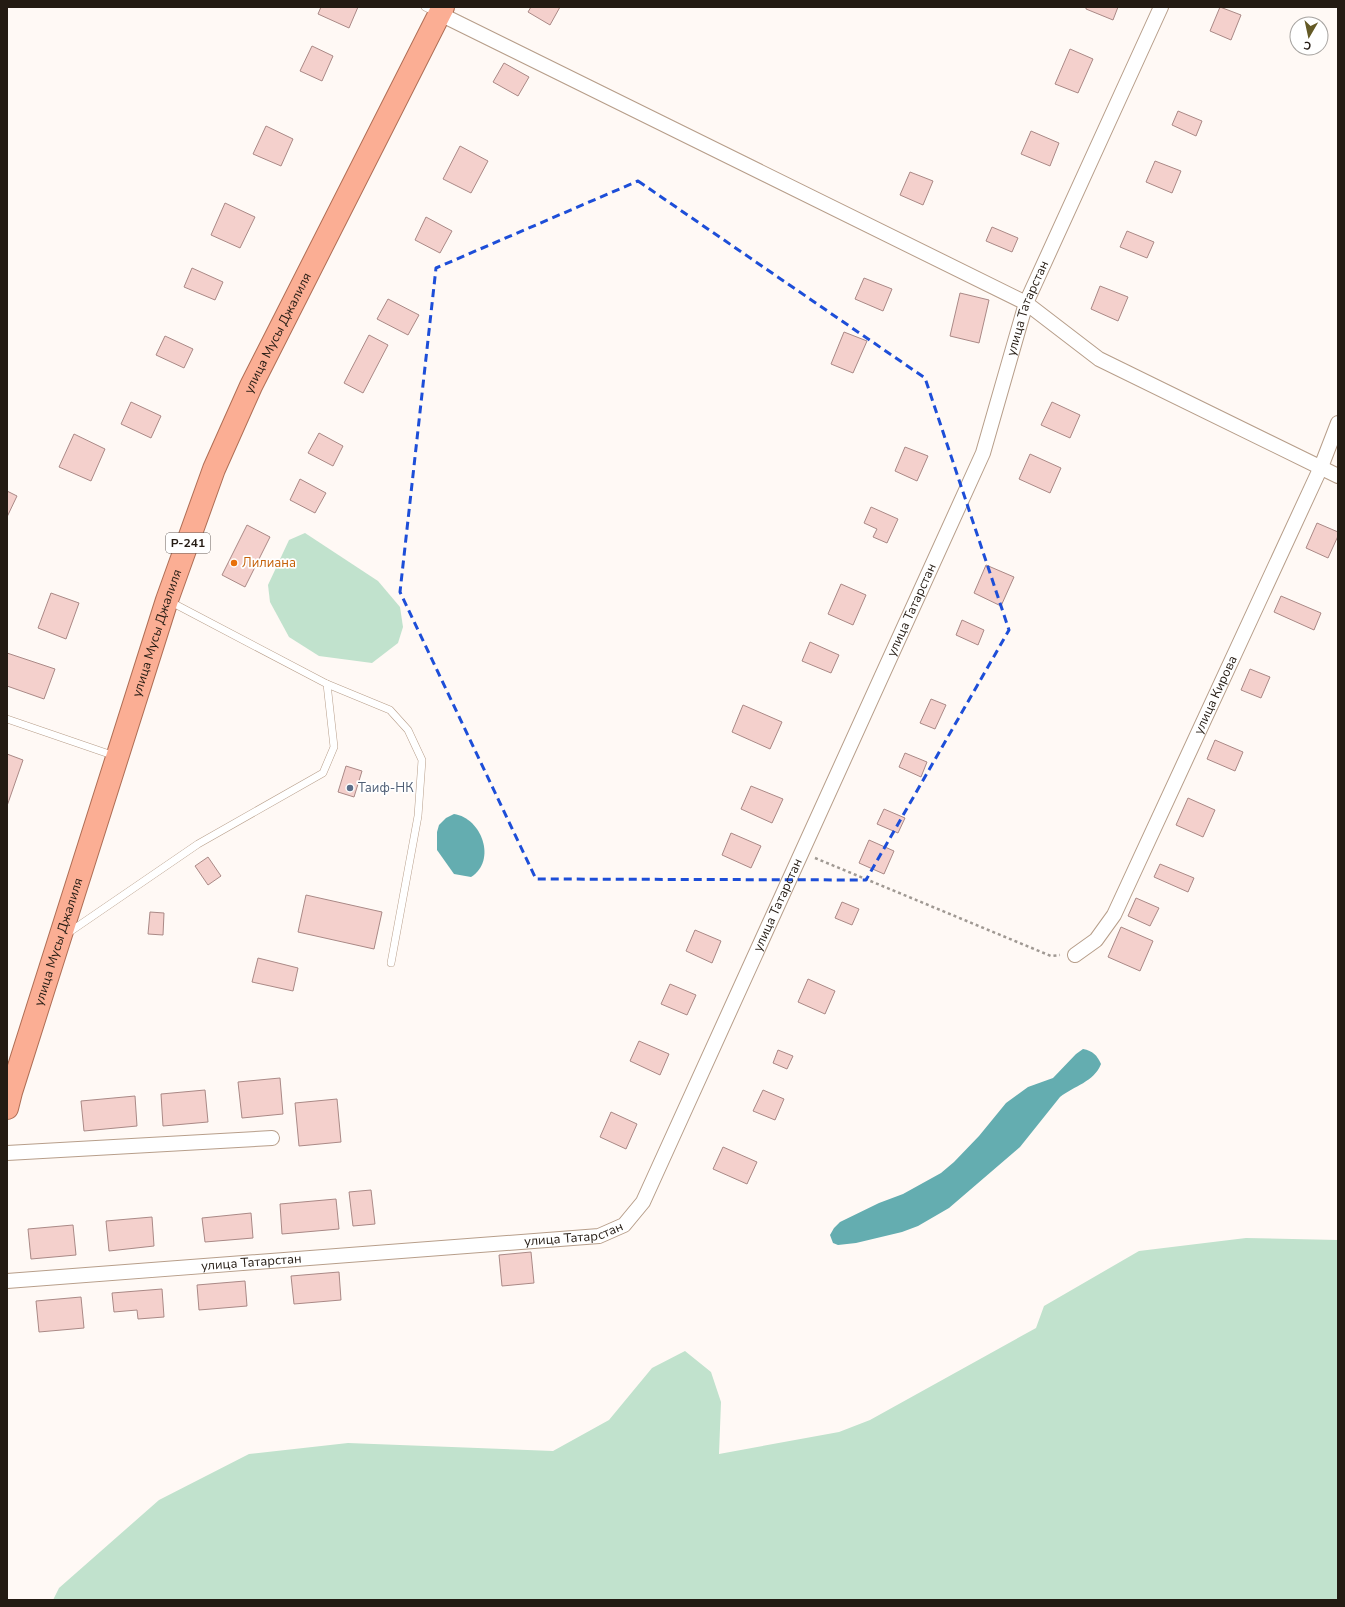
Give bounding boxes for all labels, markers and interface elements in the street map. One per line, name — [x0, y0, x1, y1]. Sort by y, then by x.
north arrow — [1289, 16, 1329, 56]
text: С — [1302, 37, 1312, 53]
street label: улица Татарстан — [1002, 258, 1053, 358]
street label: улица Мусы Джалиля — [240, 270, 316, 396]
road number: Р-241 — [166, 533, 210, 553]
place label: Лилиана — [242, 554, 296, 572]
marker: Лилиана — [229, 558, 239, 568]
street label: улица Татарстан — [883, 560, 941, 660]
street label: улица Мусы Джалиля — [128, 567, 186, 699]
street label: улица Кирова — [1190, 653, 1242, 737]
place label: Таиф-НК — [358, 779, 414, 797]
marker: Таиф-НК — [345, 783, 355, 793]
street label: улица Татарстан — [749, 855, 807, 955]
street label: улица Мусы Джалиля — [30, 876, 87, 1008]
street label: улица Татарстан — [524, 1217, 626, 1251]
street label: улица Татарстан — [200, 1250, 302, 1275]

